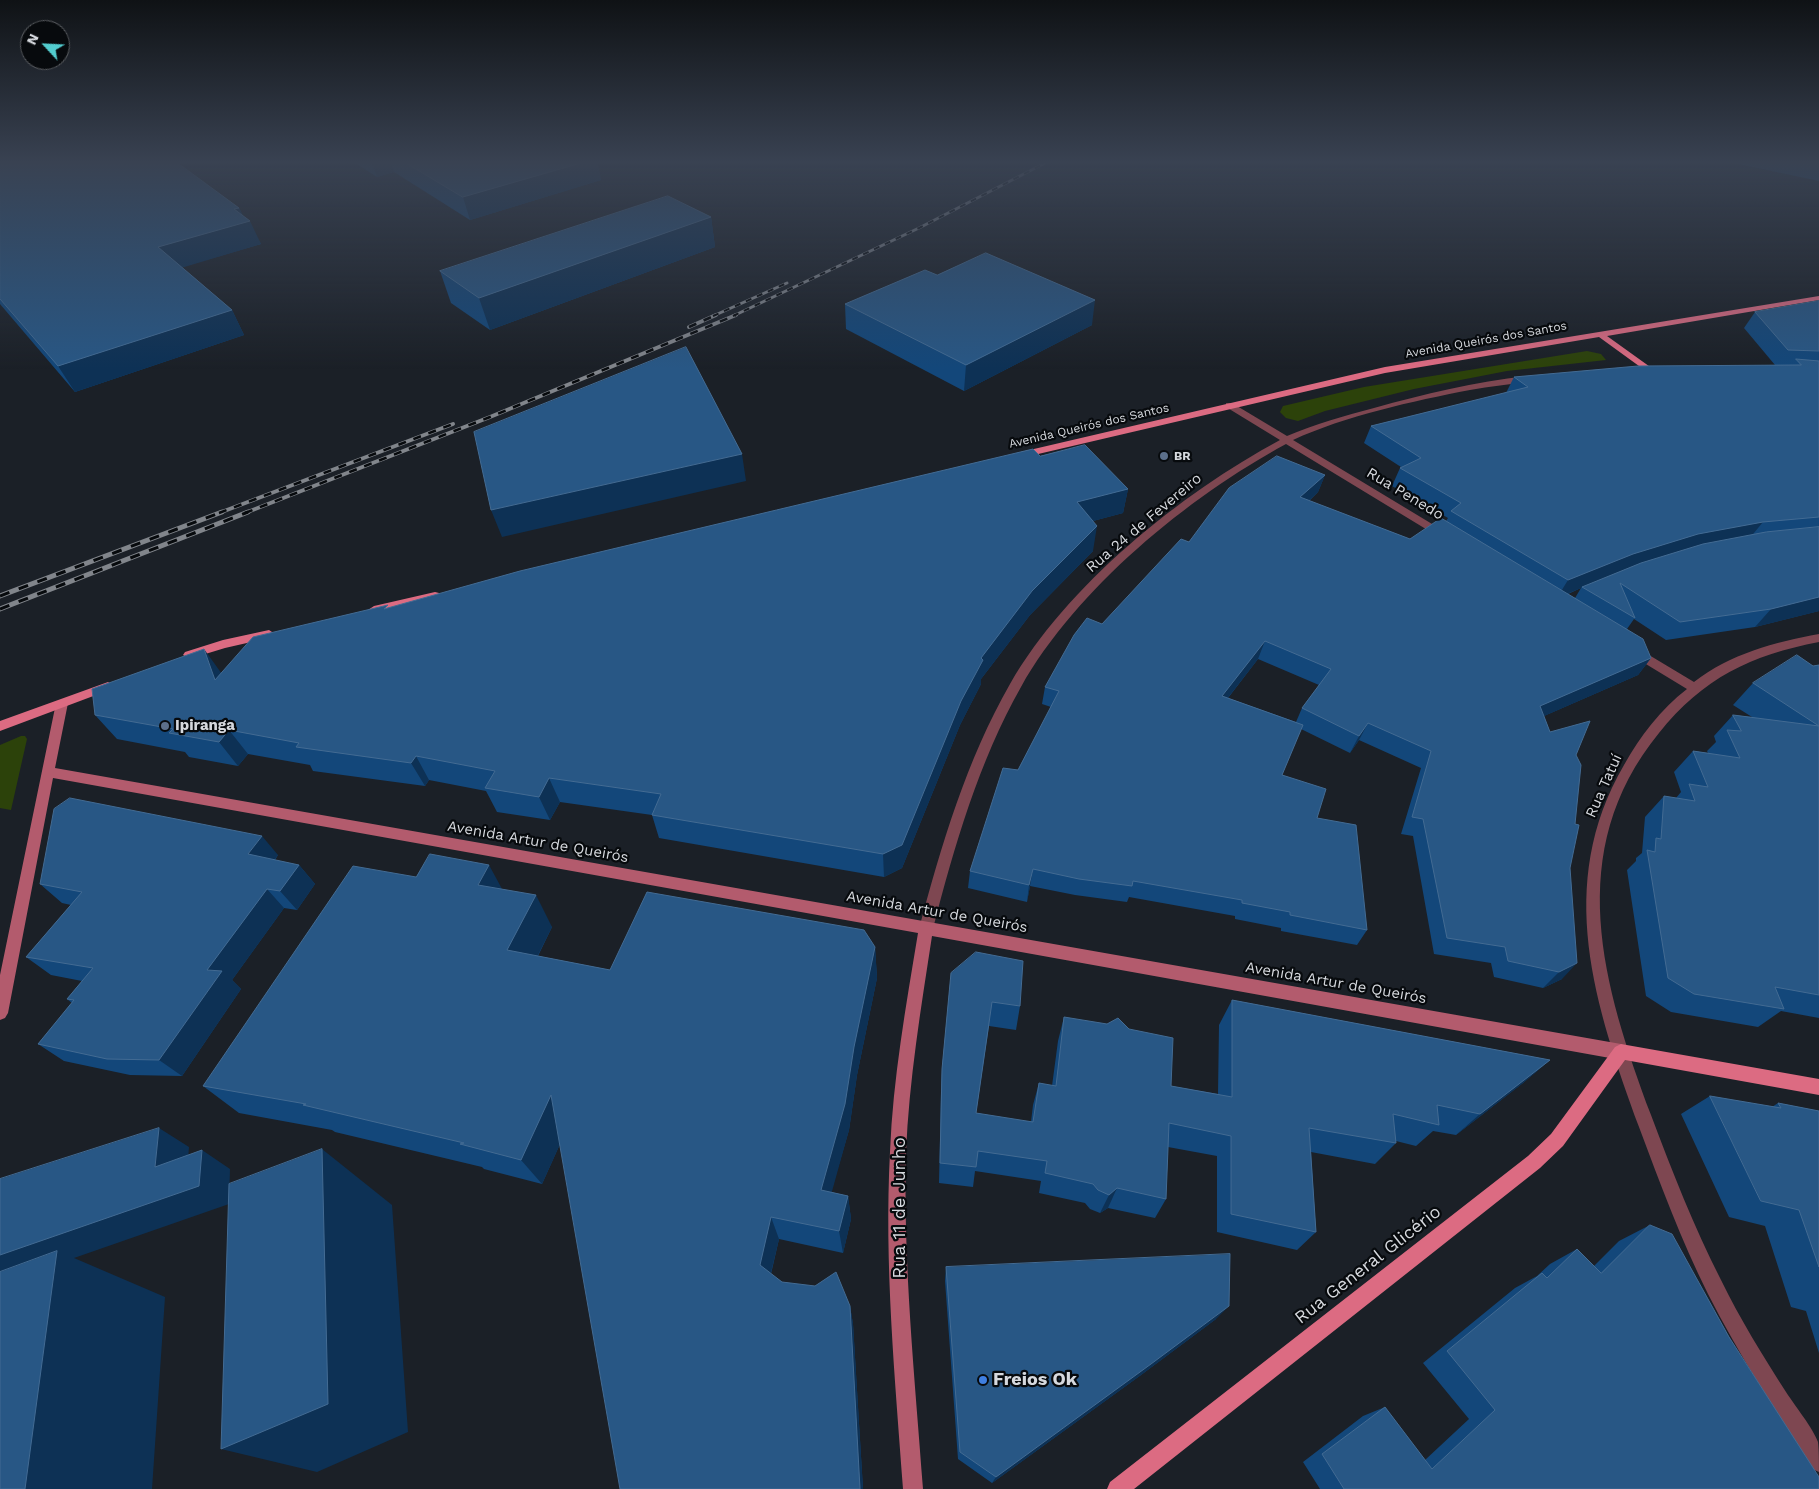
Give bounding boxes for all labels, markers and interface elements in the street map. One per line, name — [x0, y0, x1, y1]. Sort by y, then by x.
north arrow — [20, 20, 70, 70]
text: N — [23, 31, 42, 47]
street label: Avenida Queirós dos Santos — [1404, 319, 1568, 361]
street label: Avenida Queirós dos Santos — [1008, 401, 1170, 451]
place label: BR — [1174, 449, 1190, 463]
marker: BR — [1158, 450, 1170, 462]
street label: Rua Penedo — [1363, 464, 1447, 524]
street label: Rua 24 de Fevereiro — [1083, 469, 1205, 577]
place label: Ipiranga — [175, 717, 235, 735]
marker: Ipiranga — [159, 720, 171, 732]
street label: Rua Tatuí — [1582, 751, 1626, 821]
street label: Avenida Artur de Queirós — [446, 817, 630, 867]
street label: Avenida Artur de Queirós — [845, 887, 1029, 937]
street label: Avenida Artur de Queirós — [1244, 958, 1428, 1008]
street label: Rua 11 de Junho — [889, 1137, 911, 1279]
street label: Rua General Glicério — [1291, 1201, 1445, 1329]
place label: Freios Ok — [993, 1369, 1077, 1391]
marker: Freios Ok — [977, 1374, 989, 1386]

